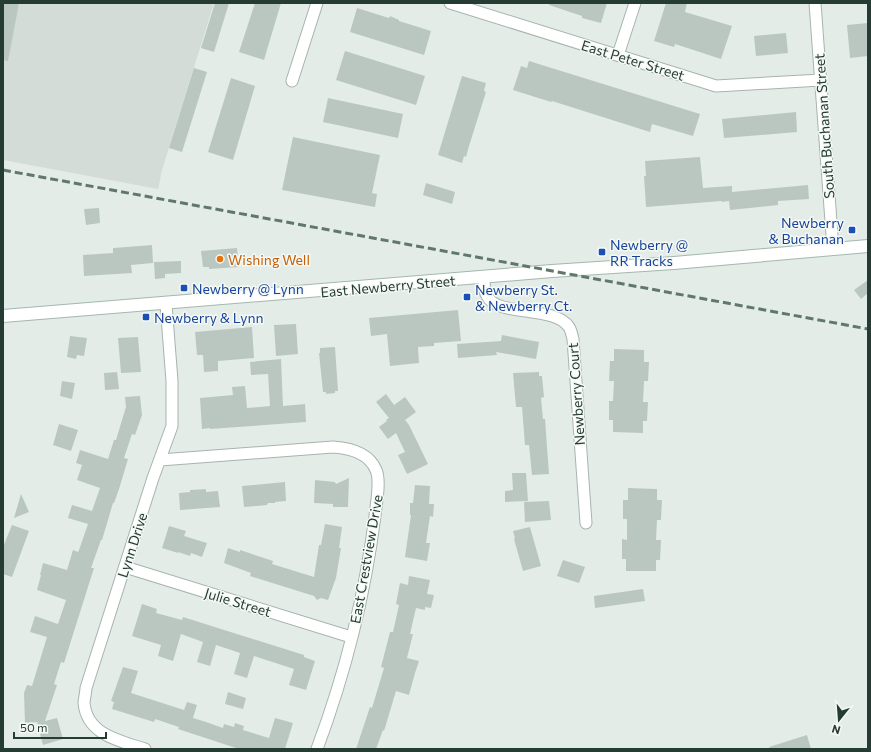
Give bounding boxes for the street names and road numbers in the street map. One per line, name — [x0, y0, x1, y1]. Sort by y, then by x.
street label: East Peter Street — [579, 36, 687, 84]
street label: South Buchanan Street — [810, 53, 838, 199]
street label: East Newberry Street — [320, 272, 457, 300]
street label: Newberry Court — [564, 342, 588, 446]
street label: East Crestview Drive — [346, 493, 386, 625]
street label: Lynn Drive — [113, 510, 151, 580]
street label: Julie Street — [203, 584, 274, 620]

